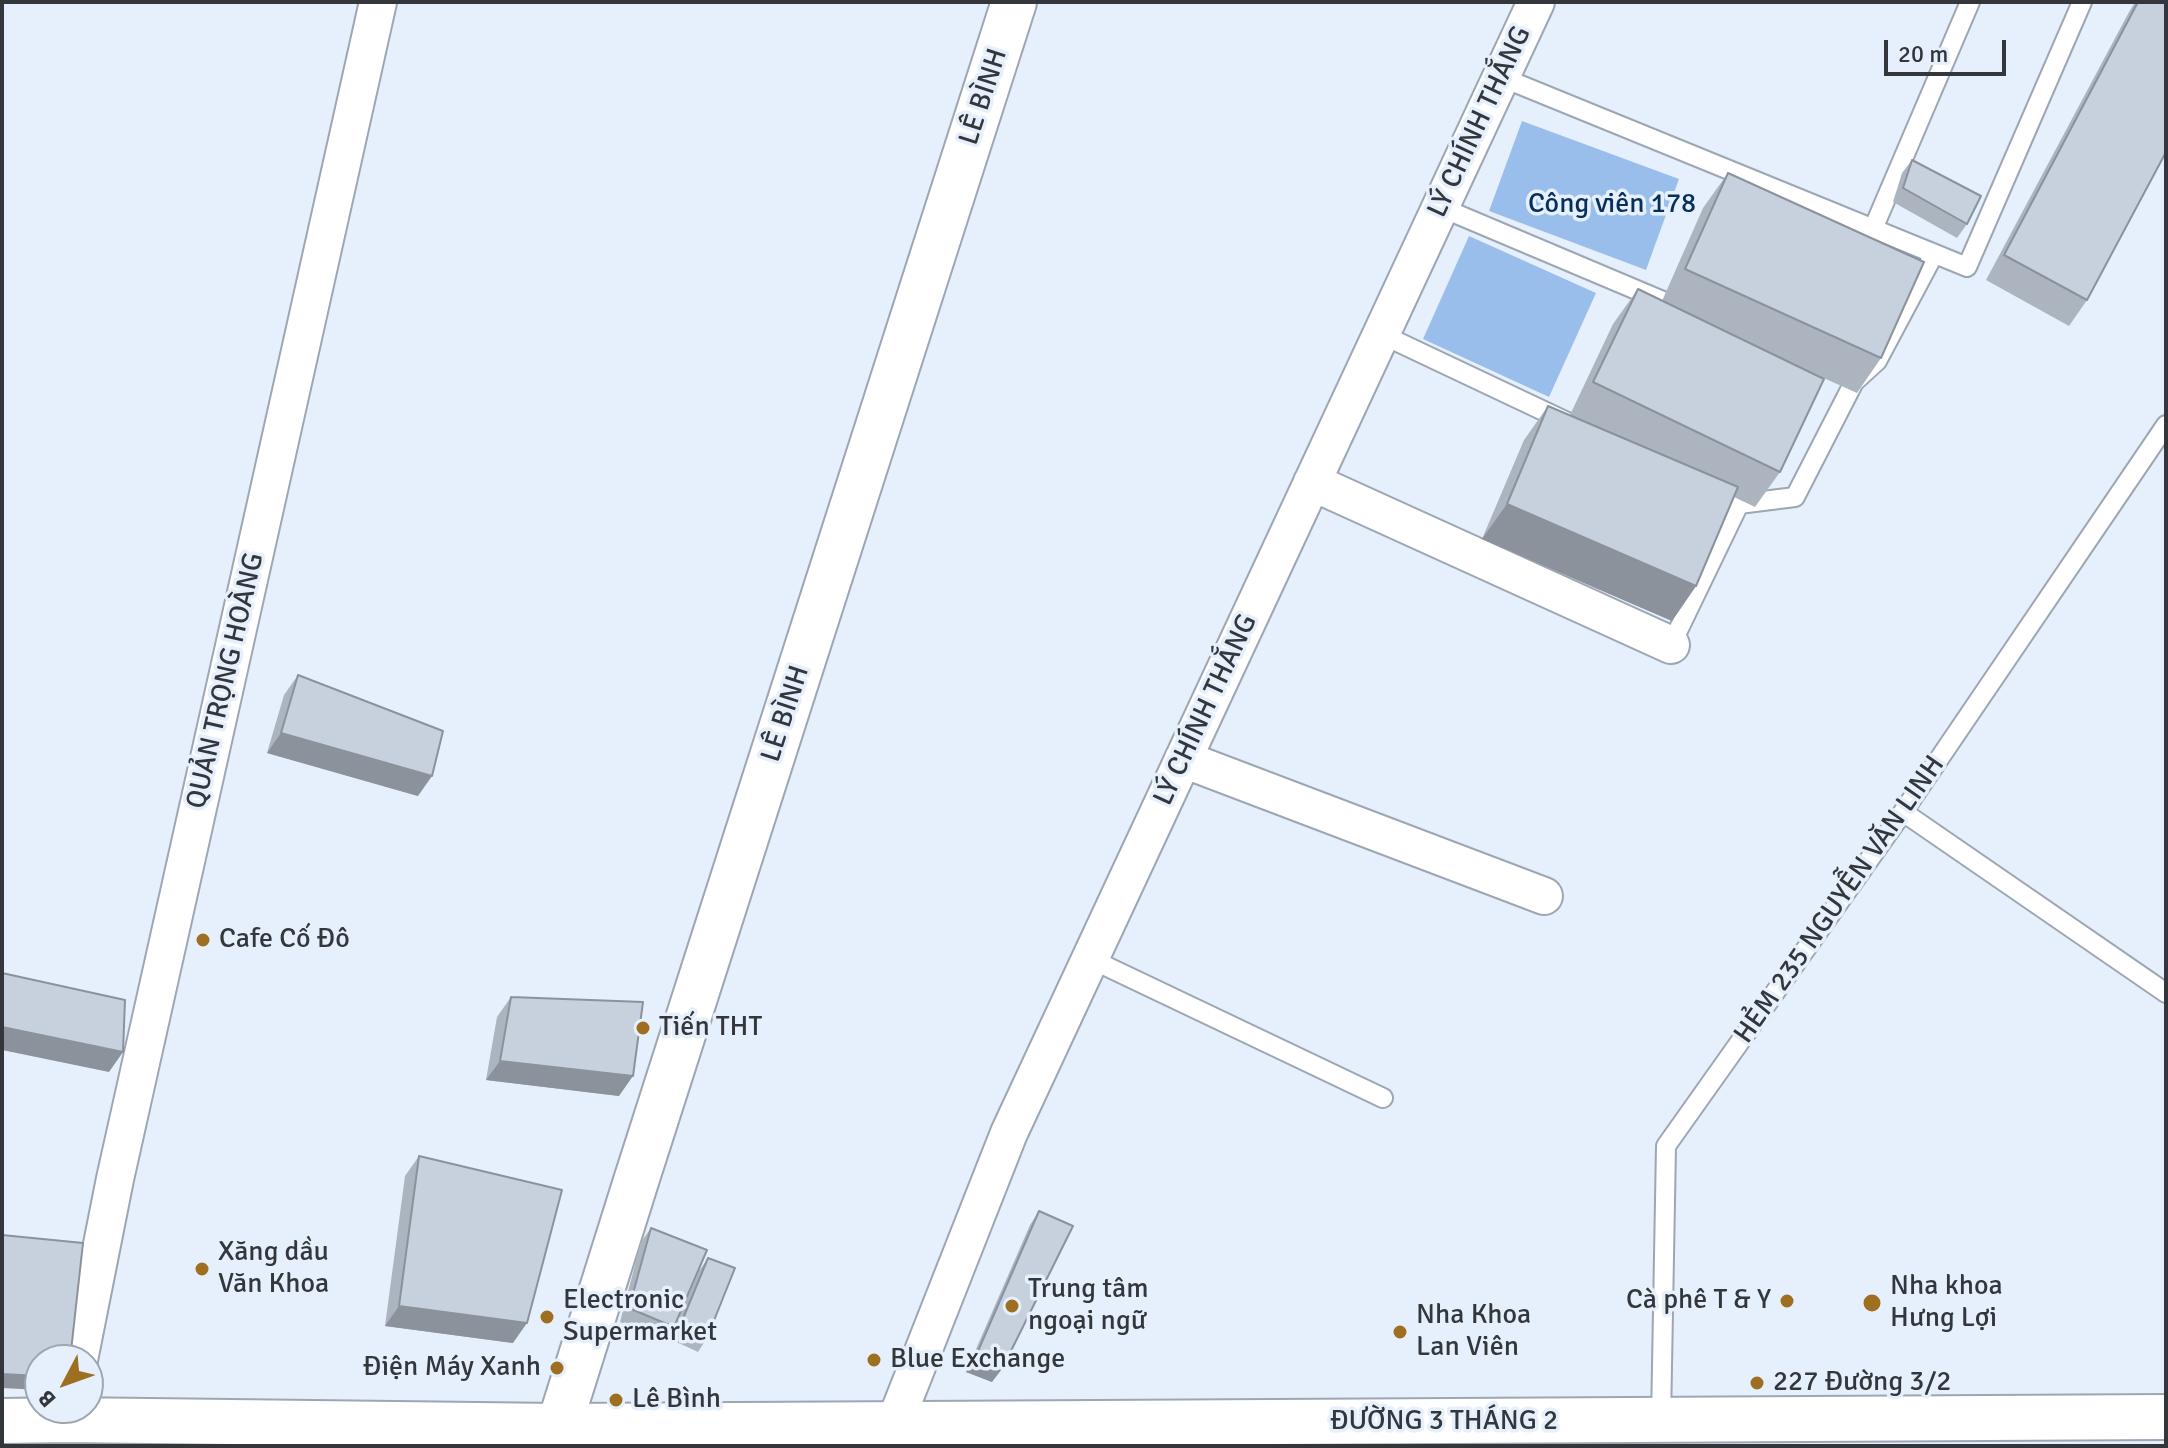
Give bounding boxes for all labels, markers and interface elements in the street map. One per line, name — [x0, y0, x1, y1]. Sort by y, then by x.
street label: LÝ CHÍNH THẮNG — [1421, 21, 1539, 223]
scale bar — [1888, 24, 2010, 74]
text: 20 m — [1898, 39, 1948, 69]
street label: LÊ BÌNH — [953, 45, 1015, 149]
park label: Công viên 178 — [1528, 188, 1696, 222]
street label: QUẢN TRỌNG HOÀNG — [180, 550, 272, 812]
street label: LÝ CHÍNH THẮNG — [1147, 609, 1265, 811]
street label: LÊ BÌNH — [755, 662, 817, 766]
street label: HẺM 235 NGUYỄN VĂN LINH — [1728, 750, 1952, 1050]
place label: Cafe Cố Đô — [219, 923, 350, 957]
marker: Cafe Cố Đô — [194, 931, 212, 949]
place label: Tiến THT — [659, 1011, 762, 1045]
marker: Tiến THT — [634, 1019, 652, 1037]
place label: Xăng dầu Văn Khoa — [218, 1236, 329, 1302]
marker: Xăng dầu Văn Khoa — [193, 1260, 211, 1278]
place label: Nha khoa Hưng Lợi — [1890, 1270, 2003, 1336]
place label: Trung tâm ngoại ngữ — [1028, 1273, 1149, 1339]
place label: Electronic Supermarket — [563, 1284, 717, 1350]
place label: Cà phê T & Y — [1626, 1284, 1771, 1318]
marker: Cà phê T & Y — [1778, 1292, 1796, 1310]
marker: Nha khoa Hưng Lợi — [1861, 1292, 1883, 1314]
marker: Trung tâm ngoại ngữ — [1003, 1297, 1021, 1315]
place label: Nha Khoa Lan Viên — [1416, 1299, 1531, 1365]
marker: Electronic Supermarket — [538, 1308, 556, 1326]
marker: Nha Khoa Lan Viên — [1391, 1323, 1409, 1341]
place label: Blue Exchange — [890, 1343, 1065, 1377]
north arrow — [24, 1344, 104, 1424]
place label: Điện Máy Xanh — [363, 1351, 541, 1385]
marker: Blue Exchange — [865, 1351, 883, 1369]
marker: Điện Máy Xanh — [548, 1359, 566, 1377]
place label: 227 Đường 3/2 — [1773, 1366, 1951, 1400]
marker: 227 Đường 3/2 — [1748, 1374, 1766, 1392]
place label: Lê Bình — [632, 1383, 721, 1417]
text: B — [32, 1385, 62, 1413]
marker: Lê Bình — [607, 1391, 625, 1409]
street label: ĐƯỜNG 3 THÁNG 2 — [1330, 1405, 1558, 1439]

